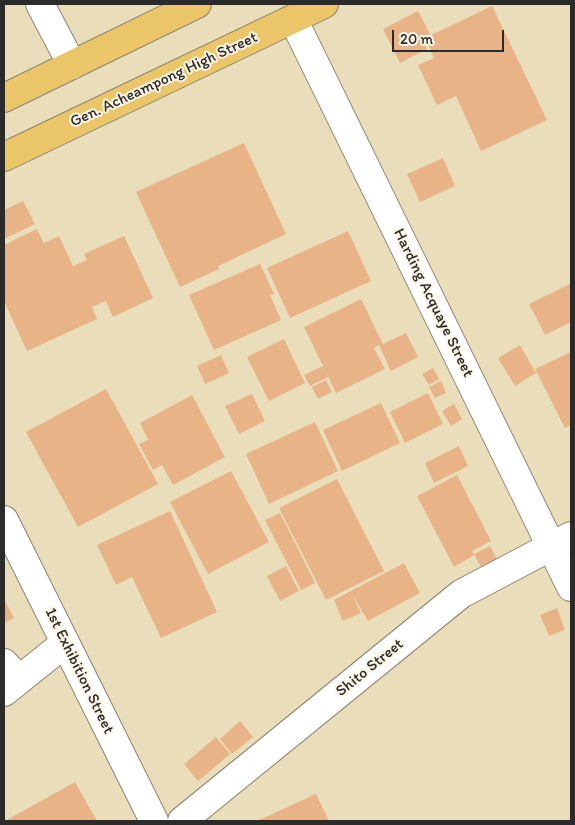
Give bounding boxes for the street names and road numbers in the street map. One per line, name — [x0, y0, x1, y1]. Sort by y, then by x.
street label: Gen. Acheampong High Street — [67, 28, 261, 132]
street label: Harding Acquaye Street — [389, 225, 477, 381]
street label: 1st Exhibition Street — [40, 605, 118, 737]
street label: Shito Street — [332, 635, 408, 701]

